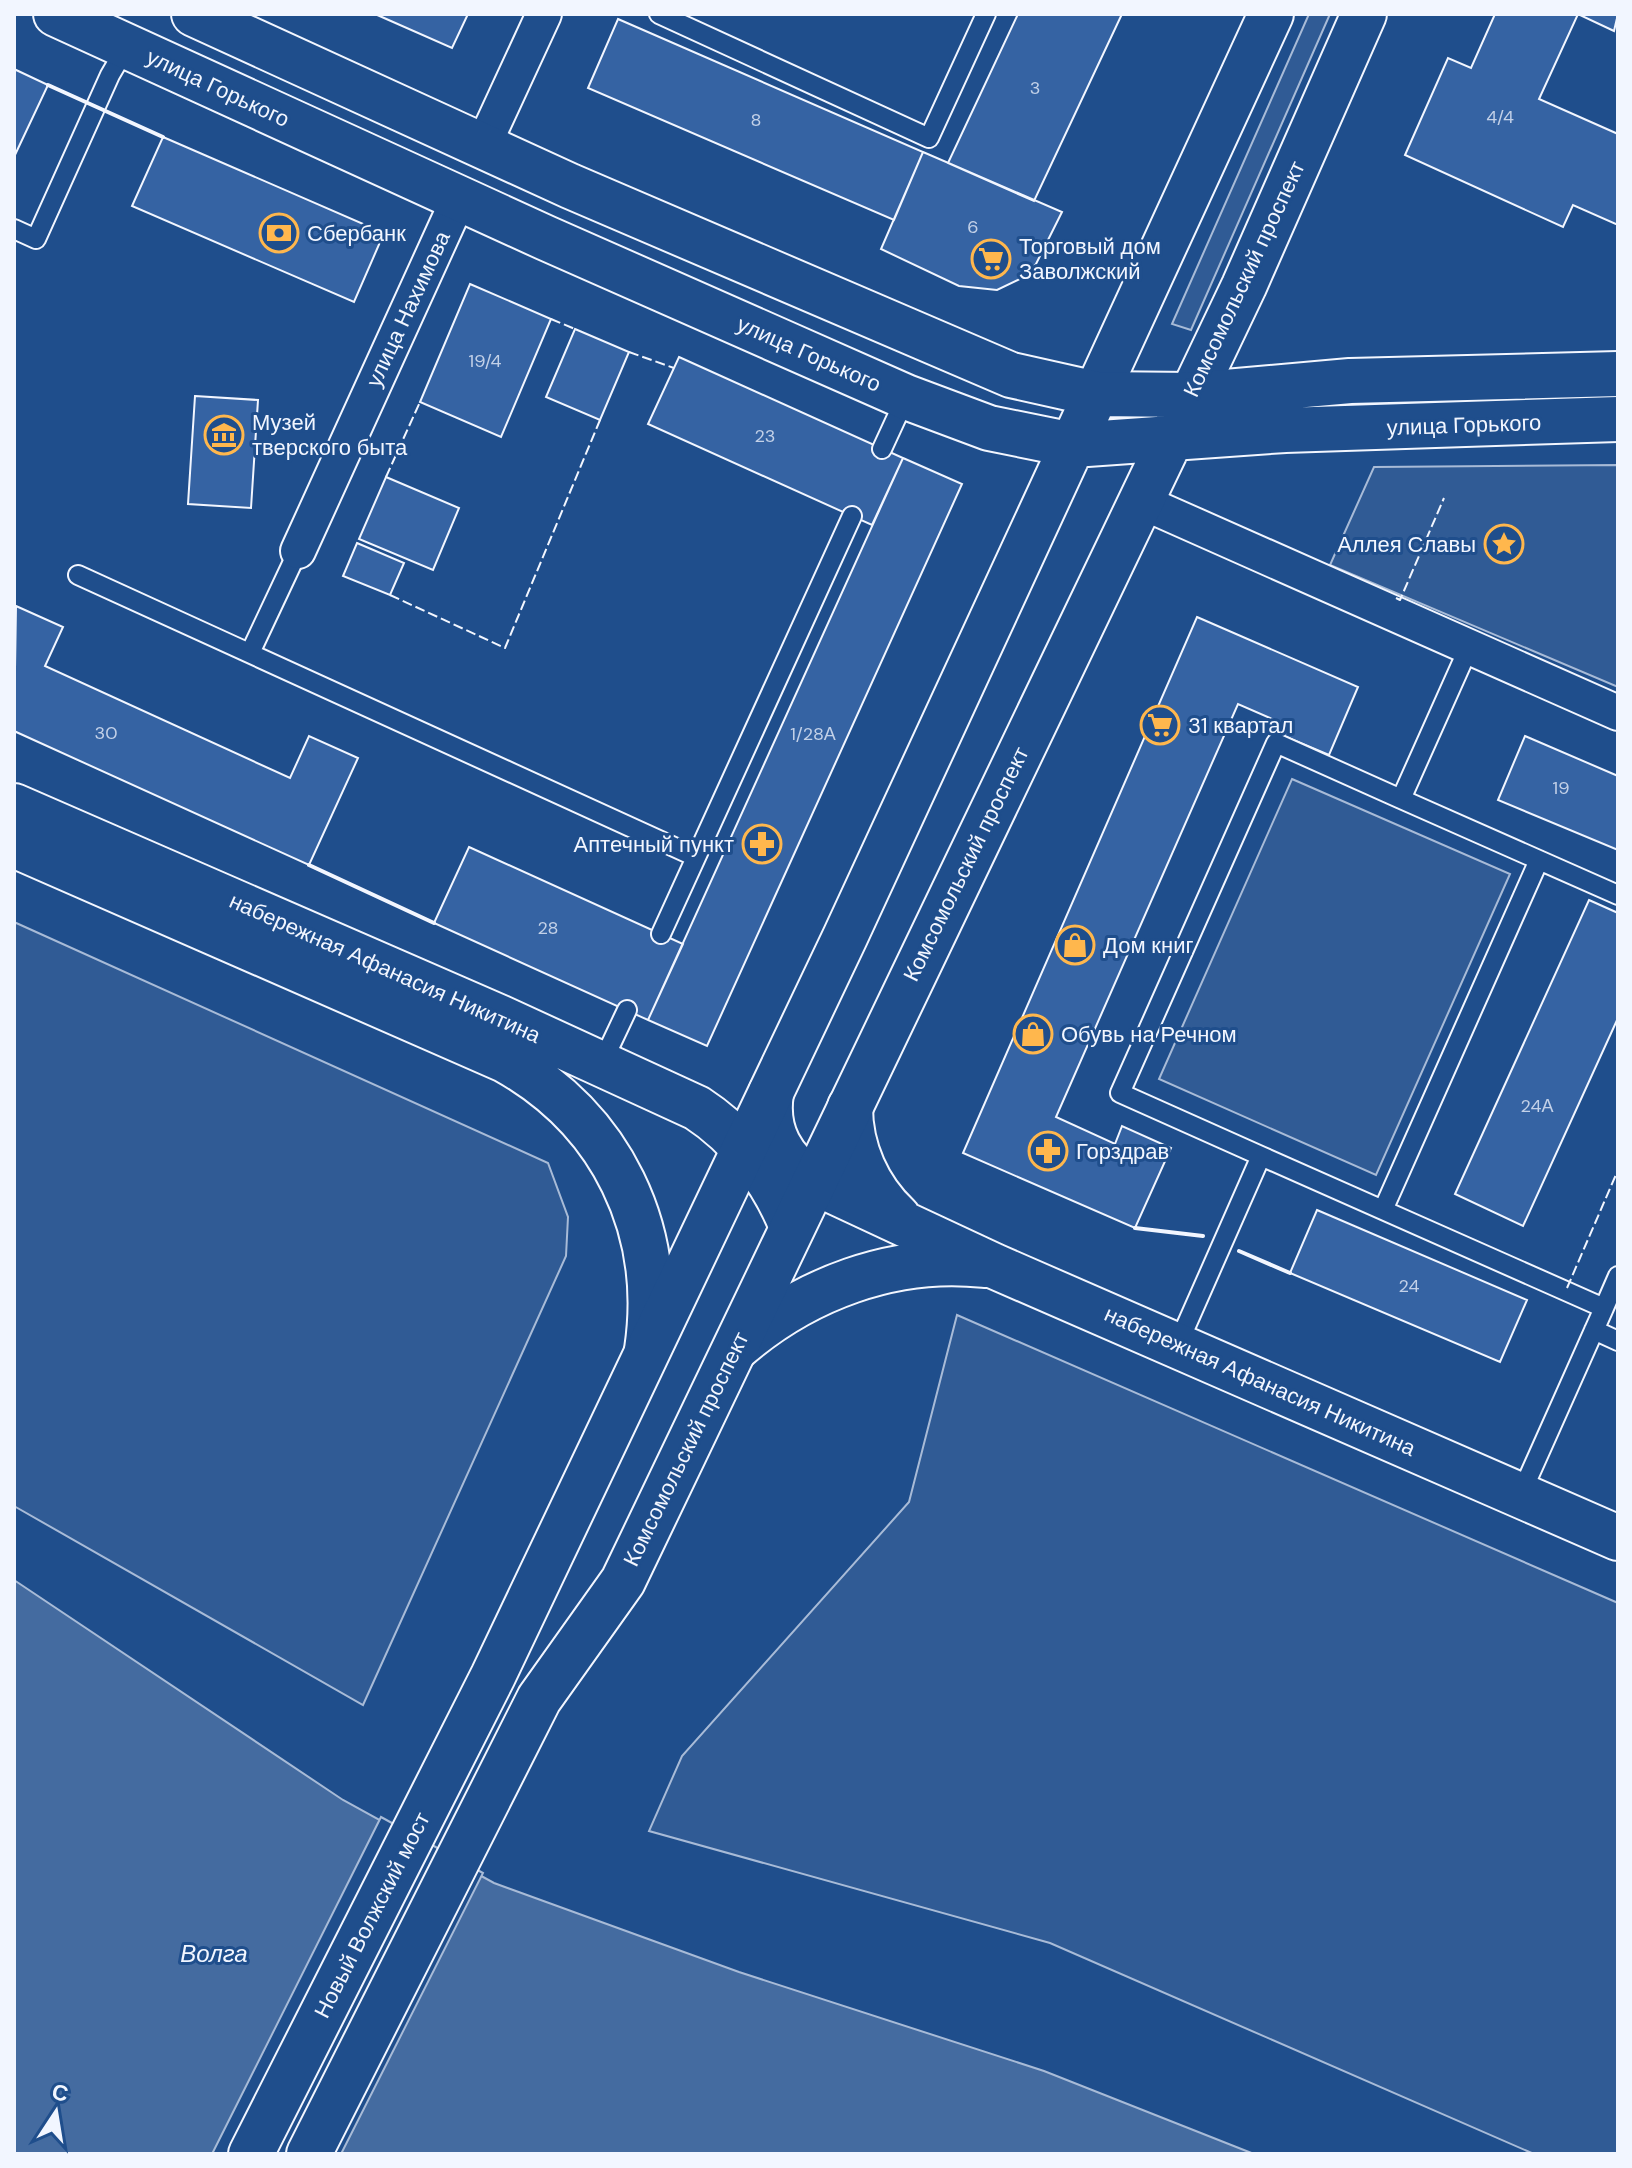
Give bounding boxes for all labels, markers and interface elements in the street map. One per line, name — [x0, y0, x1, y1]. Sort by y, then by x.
street label: улица Горького — [142, 42, 294, 134]
house number: 3 — [1030, 76, 1040, 100]
house number: 4/4 — [1486, 105, 1514, 129]
house number: 8 — [751, 108, 761, 132]
street label: Комсомольский проспект — [1176, 156, 1312, 402]
bank icon: Сбербанк — [258, 212, 300, 254]
house number: 6 — [967, 215, 979, 239]
place label: Сбербанк — [307, 219, 406, 248]
street label: улица Нахимова — [359, 226, 457, 392]
place label: Торговый дом Заволжский — [1019, 232, 1161, 286]
supermarket icon: Торговый дом Заволжский — [970, 238, 1012, 280]
street label: улица Горького — [732, 309, 886, 399]
house number: 19/4 — [469, 349, 501, 373]
place label: Музей тверского быта — [252, 408, 408, 462]
street label: улица Горького — [1386, 408, 1542, 442]
museum icon: Музей тверского быта — [203, 414, 245, 456]
house number: 23 — [754, 424, 776, 448]
place icon: Аллея Славы — [1483, 523, 1525, 565]
place label: Аллея Славы — [1337, 530, 1476, 559]
supermarket icon: 31 квартал — [1139, 704, 1181, 746]
place label: 31 квартал — [1188, 711, 1293, 740]
house number: 30 — [95, 721, 117, 745]
house number: 1/28А — [790, 722, 836, 746]
street label: Комсомольский проспект — [897, 742, 1035, 986]
house number: 19 — [1553, 776, 1569, 800]
pharmacy icon: Аптечный пункт — [741, 823, 783, 865]
place label: Аптечный пункт — [574, 830, 734, 859]
street label: набережная Афанасия Никитина — [225, 886, 546, 1050]
house number: 28 — [537, 916, 559, 940]
shop icon: Дом книг — [1054, 924, 1096, 966]
place label: Дом книг — [1103, 931, 1193, 960]
shop icon: Обувь на Речном — [1012, 1013, 1054, 1055]
place label: Обувь на Речном — [1061, 1020, 1237, 1049]
house number: 24А — [1521, 1094, 1554, 1118]
pharmacy icon: Горздрав — [1027, 1130, 1069, 1172]
place label: Горздрав — [1076, 1137, 1169, 1166]
house number: 24 — [1399, 1274, 1420, 1298]
street label: набережная Афанасия Никитина — [1100, 1299, 1421, 1463]
street label: Комсомольский проспект — [617, 1327, 755, 1571]
street label: Новый Волжский мост — [307, 1807, 437, 2023]
water label: Волга — [180, 1938, 248, 1969]
north arrow — [16, 2072, 96, 2152]
text: С — [49, 2077, 71, 2109]

